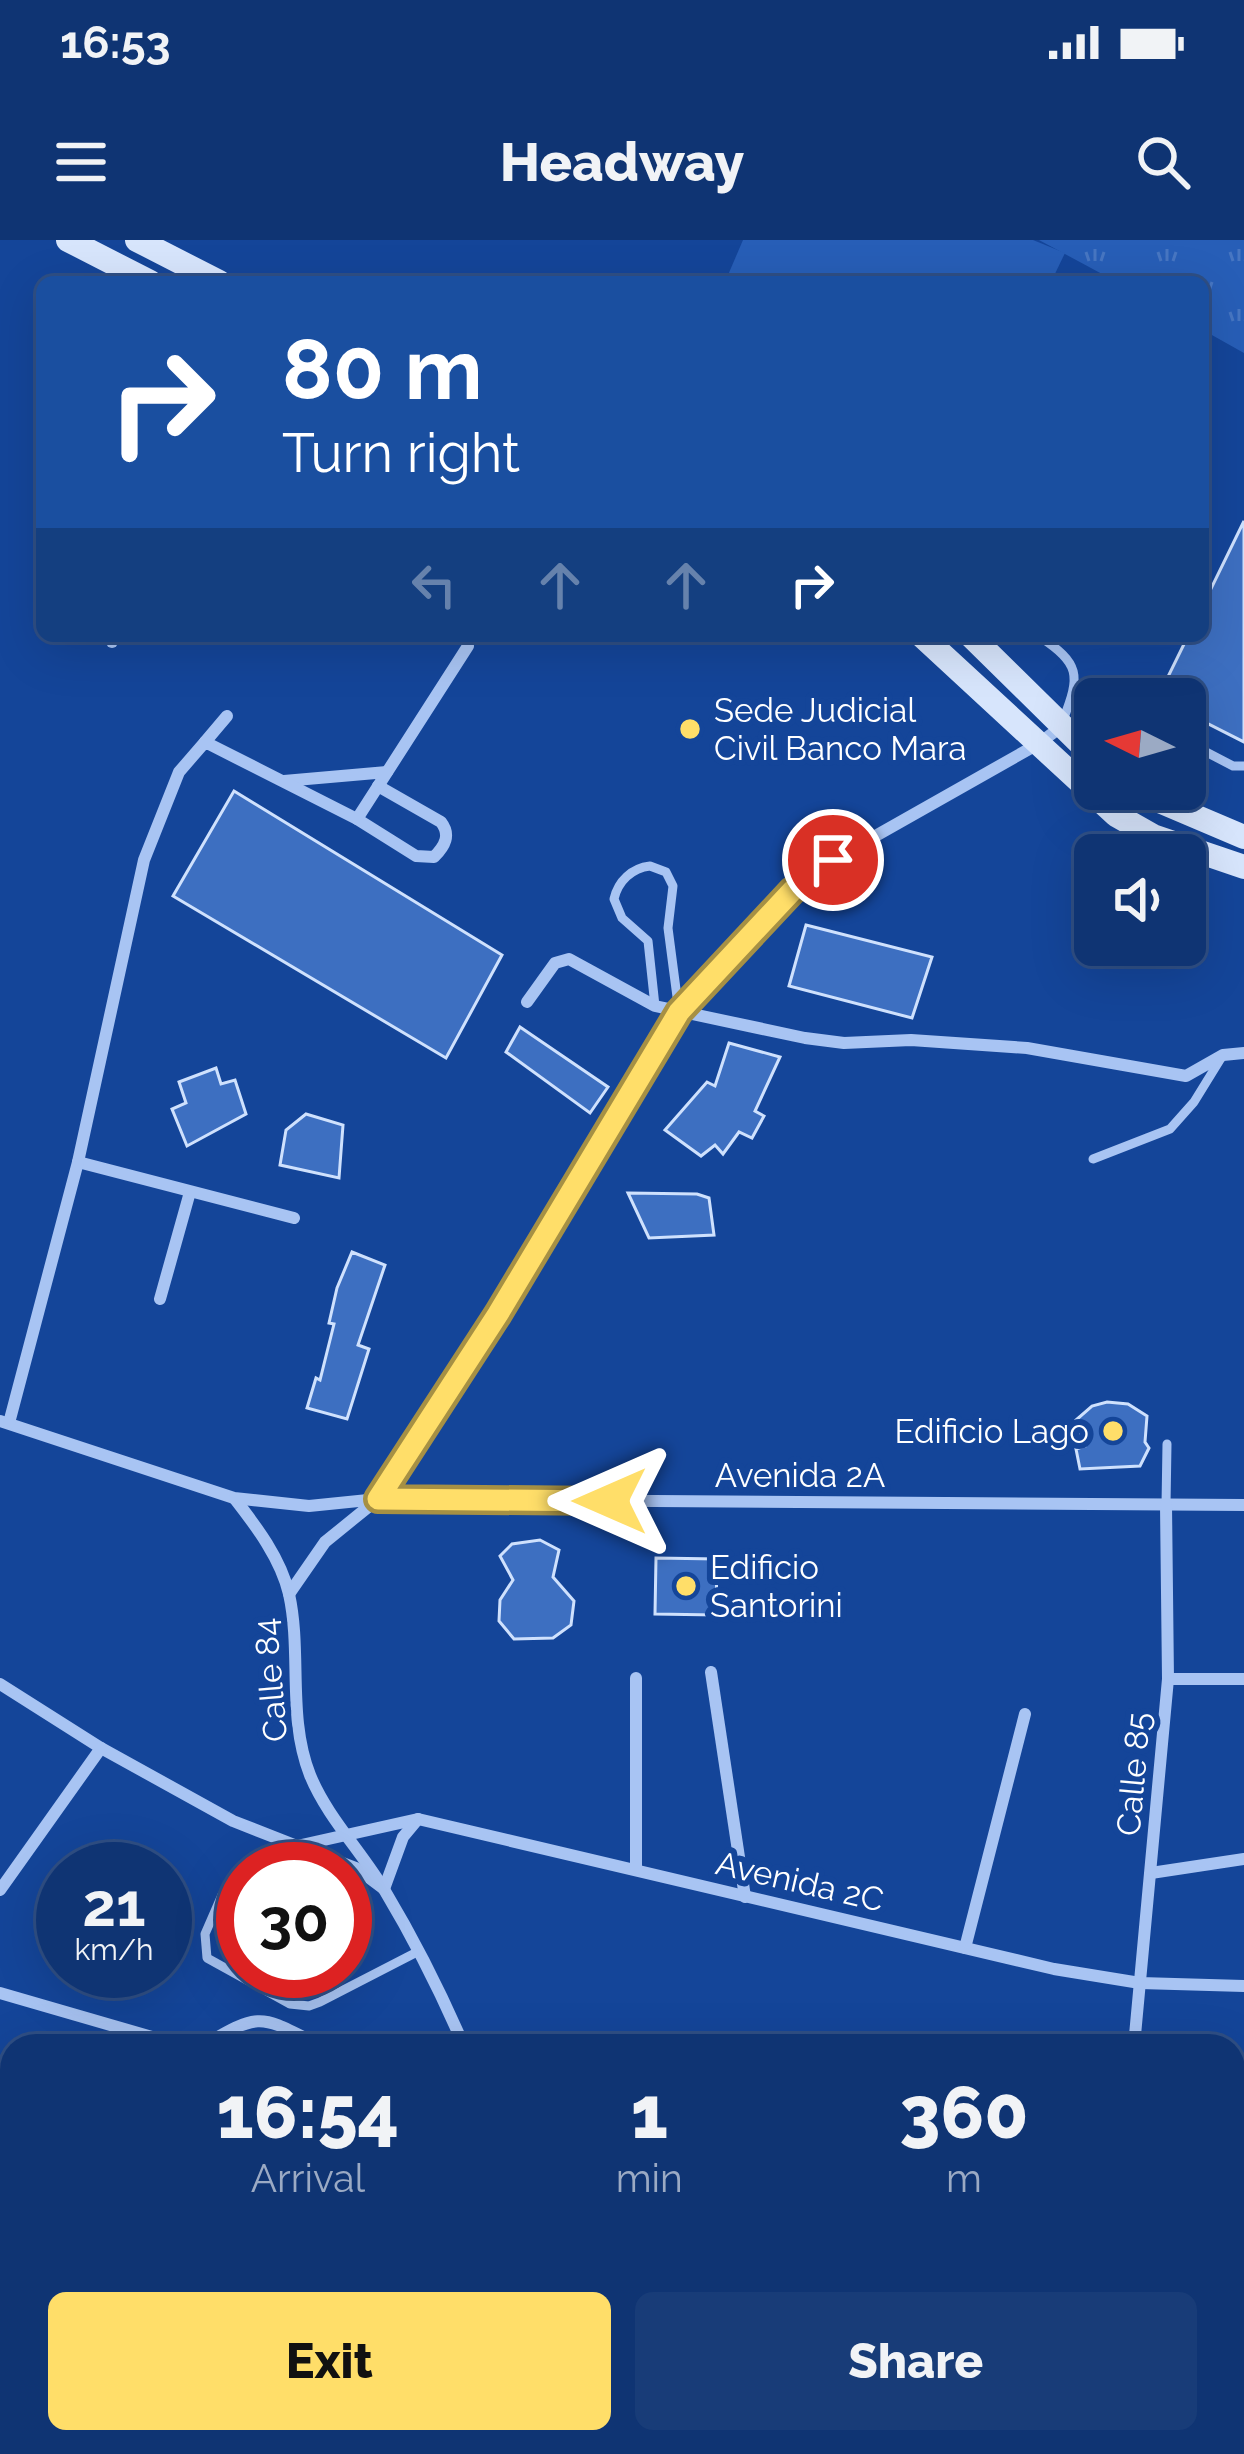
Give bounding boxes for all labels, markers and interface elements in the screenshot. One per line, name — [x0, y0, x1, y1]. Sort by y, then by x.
text: 16:53 — [60, 16, 171, 69]
icon: menu — [48, 129, 114, 195]
icon: search — [1130, 129, 1196, 195]
text: Headway — [500, 130, 744, 194]
text: 80 m — [282, 320, 483, 419]
icon: right — [84, 324, 240, 480]
text: Turn right — [282, 421, 520, 485]
icon: left — [401, 552, 467, 618]
icon: ahead — [527, 552, 593, 618]
icon: ahead — [653, 552, 719, 618]
icon: right — [779, 552, 845, 618]
north arrow — [1074, 678, 1206, 810]
map controls — [1074, 678, 1206, 966]
place label: Sede Judicial Civil Banco Mara — [714, 691, 966, 768]
marker: Sede Judicial Civil Banco Mara — [677, 716, 703, 742]
pin — [782, 809, 884, 911]
icon: arrive — [800, 827, 866, 893]
button: sound — [1074, 834, 1206, 966]
place label: Edificio Lago — [894, 1412, 1089, 1451]
marker: Edificio Lago — [1100, 1418, 1126, 1444]
position arrow — [547, 1438, 673, 1564]
street label: Avenida 2A — [715, 1456, 885, 1495]
place label: Edificio Santorini — [710, 1548, 843, 1625]
marker: Edificio Santorini — [673, 1573, 699, 1599]
street label: Calle 84 — [246, 1617, 295, 1743]
street label: Calle 85 — [1109, 1711, 1158, 1837]
speed limit sign: 30 — [216, 1842, 372, 1998]
street label: Avenida 2C — [712, 1843, 887, 1920]
text: 21 — [82, 1870, 146, 1940]
text: km/h — [74, 1932, 154, 1967]
text: 16:54 — [217, 2070, 399, 2155]
text: 1 — [631, 2070, 668, 2155]
text: 360 — [899, 2070, 1028, 2155]
text: Arrival — [251, 2155, 365, 2201]
text: min — [616, 2155, 683, 2201]
text: m — [946, 2155, 982, 2201]
button: Exit — [48, 2292, 611, 2430]
button: Share — [635, 2292, 1197, 2430]

